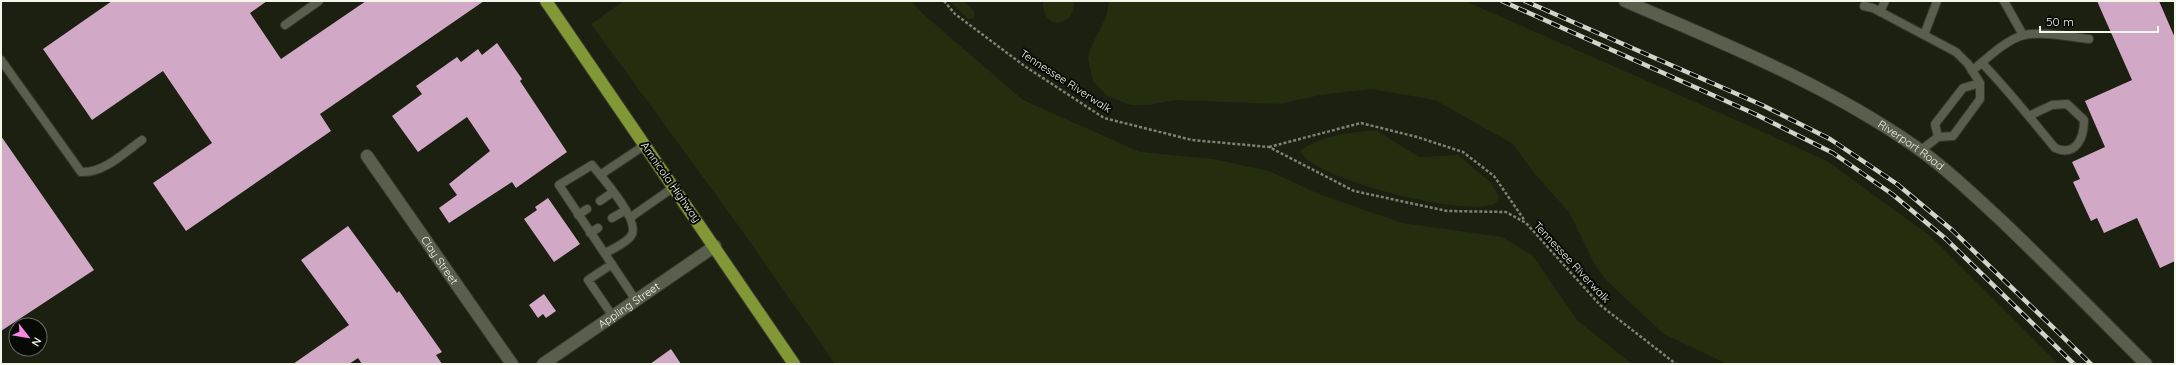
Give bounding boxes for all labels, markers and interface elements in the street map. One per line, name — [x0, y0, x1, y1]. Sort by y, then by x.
scale bar — [2040, 8, 2158, 34]
text: 50 m — [2046, 14, 2074, 29]
street label: Tennessee Riverwalk — [1018, 46, 1114, 116]
street label: Riverport Road — [1875, 117, 1947, 173]
street label: Amnicola Highway — [638, 139, 704, 225]
street label: Tennessee Riverwalk — [1531, 218, 1613, 306]
street label: Clay Street — [418, 233, 461, 287]
street label: Appling Street — [595, 279, 663, 331]
north arrow — [8, 317, 48, 357]
text: N — [28, 335, 45, 349]

